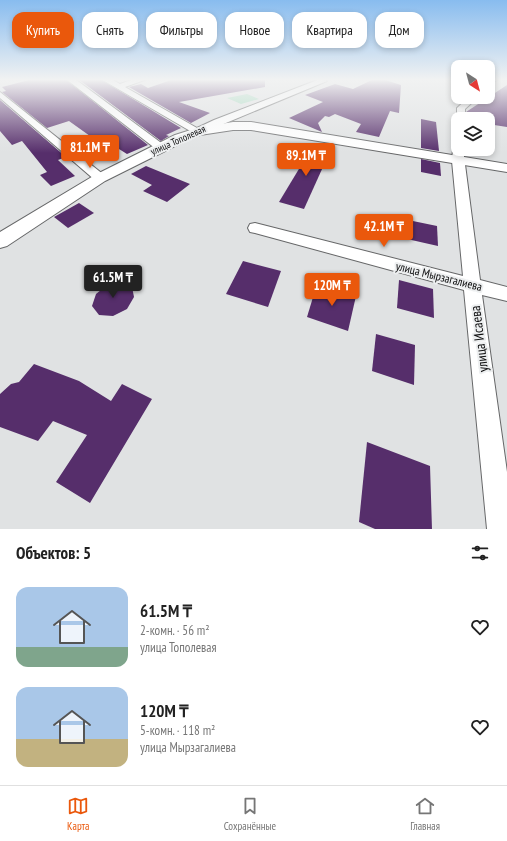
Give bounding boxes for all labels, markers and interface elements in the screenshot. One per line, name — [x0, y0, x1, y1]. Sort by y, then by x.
chip: Купить — [12, 12, 74, 48]
chip: Снять — [82, 12, 138, 48]
chip: Фильтры — [146, 12, 217, 48]
chip: Новое — [225, 12, 284, 48]
chip: Квартира — [292, 12, 367, 48]
chip: Дом — [375, 12, 424, 48]
north arrow — [451, 60, 495, 104]
map controls — [451, 60, 495, 156]
button: layers — [451, 112, 495, 156]
street label: улица Тополевая — [148, 122, 208, 158]
pin: 81.1M ₸ — [53, 135, 127, 169]
text: 81.1M ₸ — [70, 139, 110, 156]
pin: 89.1M ₸ — [269, 143, 343, 177]
text: 89.1M ₸ — [286, 147, 326, 164]
pin: 42.1M ₸ — [347, 214, 421, 248]
text: 42.1M ₸ — [364, 218, 404, 235]
street label: улица Мырзагалиева — [394, 258, 484, 294]
pin: 61.5M ₸ — [76, 265, 150, 299]
text: 61.5M ₸ — [93, 269, 133, 286]
pin: 120M ₸ — [299, 273, 365, 307]
text: 120M ₸ — [313, 277, 351, 294]
street label: улица Исаева — [466, 305, 492, 373]
text: Объектов: 5 — [16, 542, 91, 564]
icon: filters — [469, 542, 491, 564]
text: 61.5M ₸ — [140, 600, 192, 622]
icon: home — [48, 603, 96, 651]
icon: heart — [469, 616, 491, 638]
text: 2-комн. · 56 m² — [140, 622, 210, 639]
text: улица Тополевая — [140, 639, 217, 656]
text: 120M ₸ — [140, 700, 188, 722]
icon: home — [48, 703, 96, 751]
icon: heart — [469, 716, 491, 738]
text: 5-комн. · 118 m² — [140, 722, 215, 739]
text: улица Мырзагалиева — [140, 739, 236, 756]
tab: Карта — [67, 795, 89, 833]
tab: Сохранённые — [224, 795, 276, 833]
tab: Главная — [410, 795, 440, 833]

